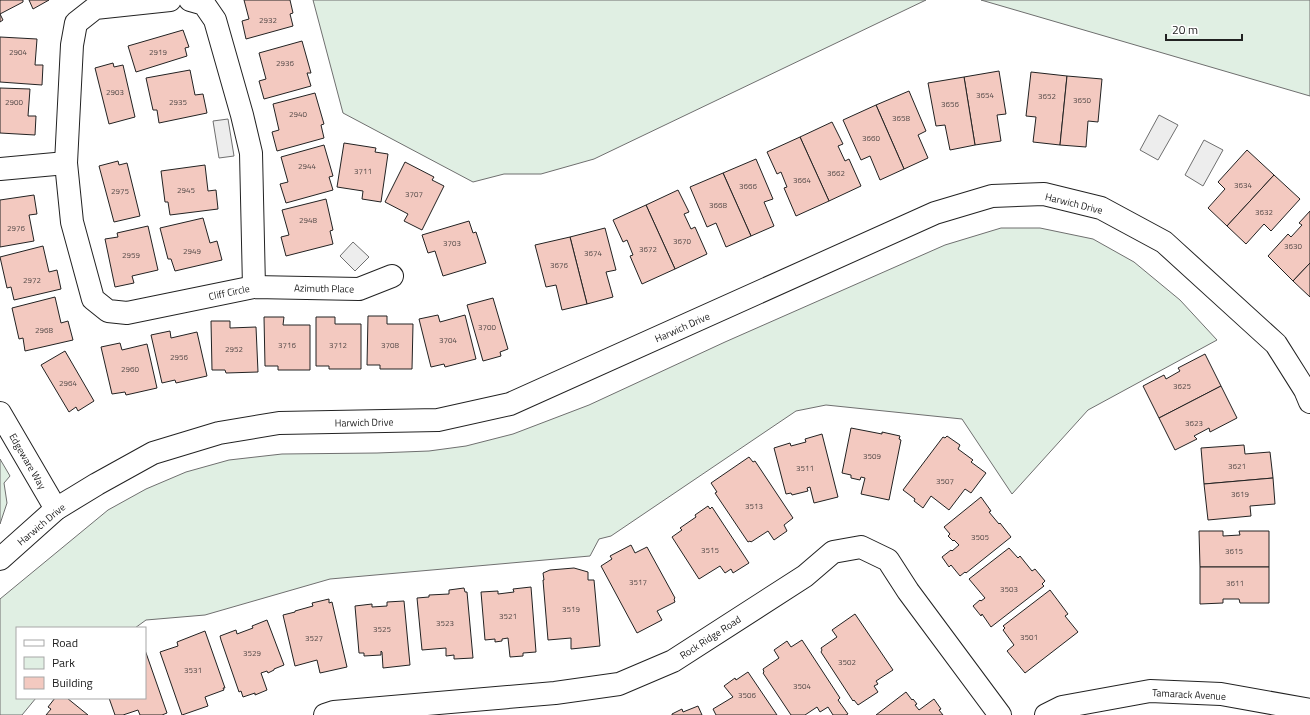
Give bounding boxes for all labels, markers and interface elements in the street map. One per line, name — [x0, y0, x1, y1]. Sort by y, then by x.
house number: 2932 — [259, 14, 277, 26]
scale bar — [1166, 16, 1242, 42]
text: 20 m — [1172, 20, 1198, 39]
house number: 2904 — [9, 46, 27, 58]
house number: 2919 — [149, 46, 167, 58]
house number: 2936 — [276, 57, 294, 69]
house number: 2903 — [106, 86, 124, 98]
house number: 3654 — [976, 89, 994, 101]
house number: 3652 — [1038, 90, 1056, 102]
house number: 3650 — [1073, 94, 1091, 106]
house number: 2900 — [5, 96, 23, 108]
house number: 2935 — [169, 96, 187, 108]
house number: 3656 — [941, 98, 959, 110]
house number: 2940 — [289, 108, 307, 120]
house number: 3658 — [892, 112, 910, 124]
house number: 3660 — [862, 132, 880, 144]
house number: 2944 — [298, 160, 316, 172]
house number: 3711 — [354, 165, 372, 177]
house number: 3662 — [827, 167, 845, 179]
house number: 3664 — [793, 174, 811, 186]
house number: 3634 — [1234, 179, 1252, 191]
house number: 3666 — [739, 180, 757, 192]
house number: 2945 — [177, 184, 195, 196]
house number: 2975 — [111, 185, 129, 197]
house number: 3707 — [405, 188, 423, 200]
street label: Harwich Drive — [1044, 189, 1104, 218]
house number: 3668 — [709, 199, 727, 211]
house number: 3632 — [1255, 206, 1273, 218]
house number: 2948 — [299, 214, 317, 226]
house number: 2976 — [7, 222, 25, 234]
house number: 3670 — [673, 235, 691, 247]
house number: 3703 — [443, 237, 461, 249]
house number: 3630 — [1284, 240, 1302, 252]
house number: 3672 — [639, 243, 657, 255]
house number: 2949 — [183, 245, 201, 257]
house number: 3674 — [584, 247, 602, 259]
house number: 2959 — [122, 249, 140, 261]
house number: 3676 — [550, 259, 568, 271]
house number: 2972 — [23, 274, 41, 286]
street label: Azimuth Place — [294, 280, 354, 297]
street label: Cliff Circle — [207, 281, 251, 304]
street label: Harwich Drive — [652, 309, 712, 346]
house number: 3700 — [478, 321, 496, 333]
house number: 2968 — [35, 324, 53, 336]
house number: 3704 — [439, 334, 457, 346]
house number: 3716 — [278, 339, 296, 351]
house number: 3712 — [329, 339, 347, 351]
house number: 3708 — [381, 339, 399, 351]
house number: 2952 — [225, 343, 243, 355]
house number: 2956 — [170, 351, 188, 363]
house number: 2960 — [121, 363, 139, 375]
house number: 2964 — [59, 377, 77, 389]
house number: 3625 — [1173, 380, 1191, 392]
street label: Harwich Drive — [334, 414, 394, 431]
house number: 3623 — [1185, 417, 1203, 429]
street label: Edgeware Way — [5, 430, 50, 492]
house number: 3509 — [863, 450, 881, 462]
house number: 3621 — [1228, 460, 1246, 472]
house number: 3511 — [796, 462, 814, 474]
house number: 3507 — [936, 475, 954, 487]
house number: 3619 — [1231, 488, 1249, 500]
street label: Harwich Drive — [14, 500, 69, 549]
house number: 3513 — [745, 500, 763, 512]
house number: 3505 — [971, 531, 989, 543]
house number: 3515 — [701, 544, 719, 556]
house number: 3615 — [1225, 545, 1243, 557]
house number: 3517 — [629, 576, 647, 588]
house number: 3611 — [1226, 577, 1244, 589]
house number: 3503 — [1000, 583, 1018, 595]
house number: 3519 — [562, 603, 580, 615]
house number: 3521 — [499, 610, 517, 622]
street label: Rock Ridge Road — [677, 612, 744, 663]
house number: 3523 — [436, 617, 454, 629]
house number: 3525 — [373, 623, 391, 635]
legend — [16, 627, 146, 699]
house number: 3501 — [1020, 631, 1038, 643]
house number: 3527 — [305, 632, 323, 644]
text: Road — [52, 633, 78, 652]
house number: 3529 — [243, 647, 261, 659]
text: Park — [52, 653, 75, 672]
house number: 3502 — [838, 656, 856, 668]
house number: 3531 — [184, 664, 202, 676]
text: Building — [52, 673, 93, 692]
house number: 3504 — [793, 680, 811, 692]
street label: Tamarack Avenue — [1152, 685, 1226, 704]
house number: 3506 — [738, 689, 756, 701]

